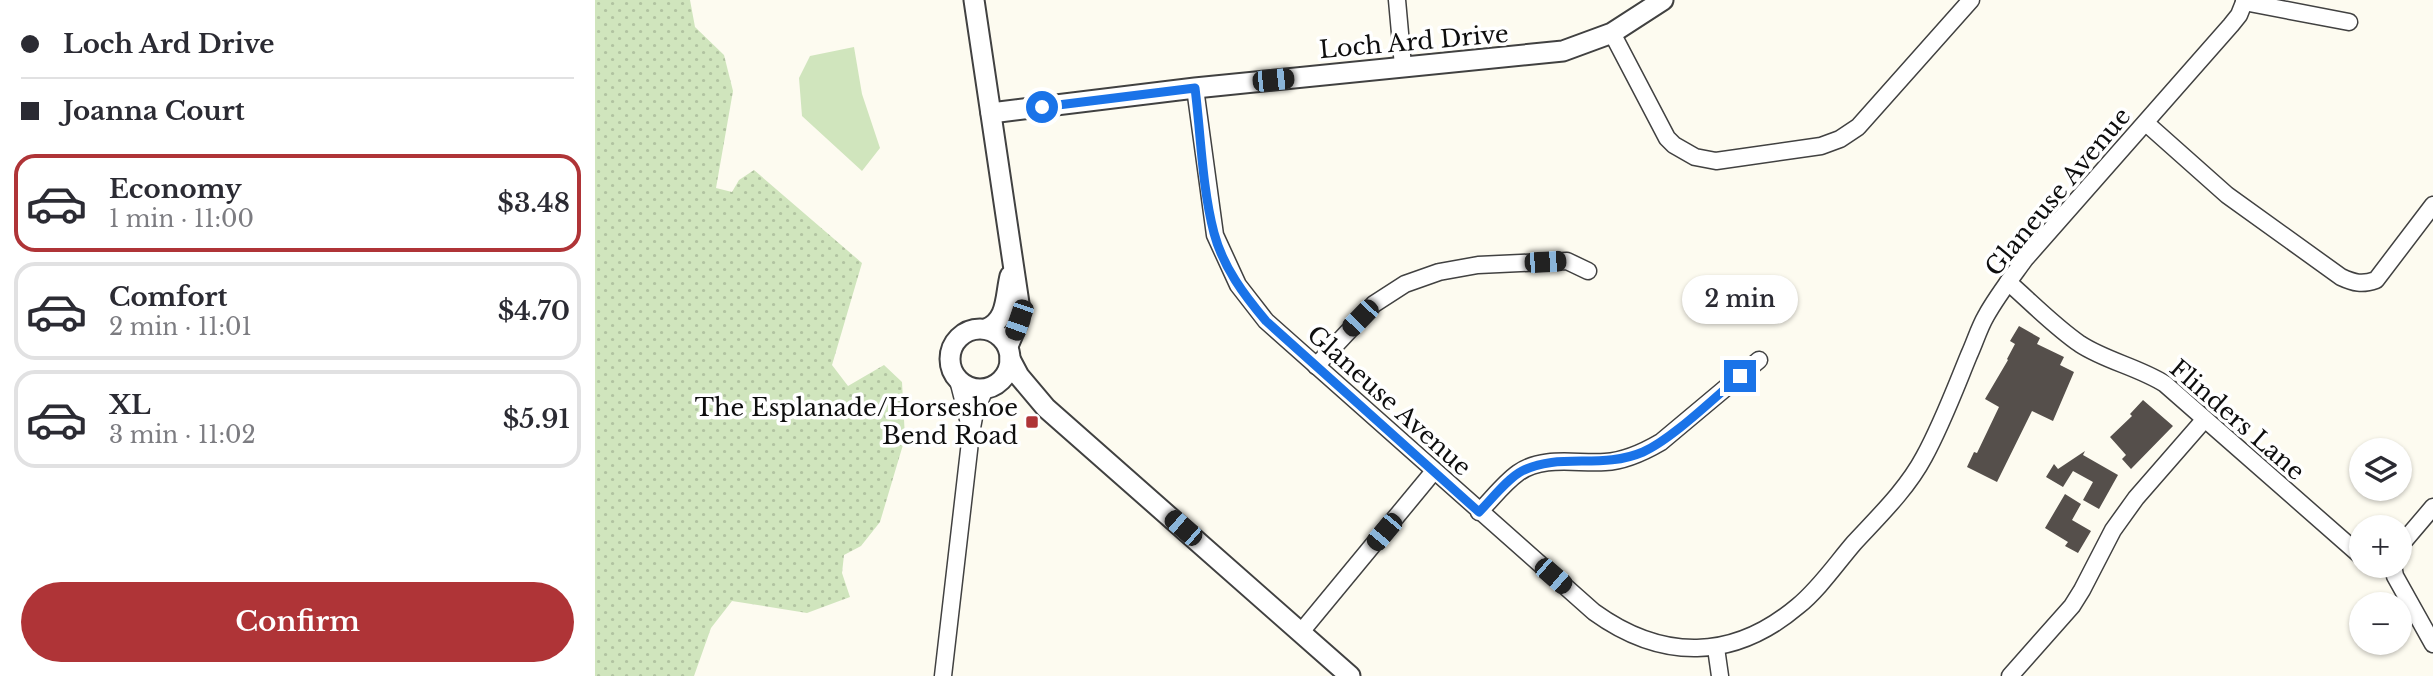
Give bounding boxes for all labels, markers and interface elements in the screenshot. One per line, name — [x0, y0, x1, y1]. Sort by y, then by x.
street label: Loch Ard Drive — [1318, 19, 1510, 64]
text: Loch Ard Drive — [63, 28, 275, 60]
car — [1252, 67, 1295, 93]
route start — [1026, 91, 1058, 123]
text: Joanna Court — [63, 95, 245, 127]
street label: Glaneuse Avenue — [1979, 102, 2136, 282]
icon: car — [25, 172, 88, 235]
text: Economy — [109, 173, 242, 205]
text: $3.48 — [497, 187, 570, 219]
text: 1 min · 11:00 — [109, 205, 254, 233]
car — [1524, 250, 1567, 274]
callout: 2 min — [1682, 274, 1798, 324]
icon: car — [25, 280, 88, 343]
text: Comfort — [109, 281, 227, 313]
text: 2 min — [1705, 285, 1775, 313]
text: $4.70 — [498, 295, 570, 327]
car — [1338, 296, 1383, 340]
car — [1003, 297, 1036, 343]
text: 2 min · 11:01 — [109, 313, 252, 341]
street label: Glaneuse Avenue — [1301, 319, 1477, 482]
street label: Flinders Lane — [2164, 353, 2311, 486]
route end — [1724, 360, 1756, 392]
icon: car — [25, 388, 88, 451]
text: XL — [109, 389, 151, 421]
place label: The Esplanade/Horseshoe Bend Road — [695, 393, 1018, 450]
text: $5.91 — [503, 403, 570, 435]
marker: The Esplanade/Horseshoe Bend Road — [1024, 414, 1040, 430]
text: 3 min · 11:02 — [109, 421, 256, 449]
map controls — [2349, 438, 2412, 655]
button: layers — [2349, 438, 2412, 501]
car — [1161, 506, 1206, 550]
car — [1363, 509, 1406, 555]
button: + — [2349, 515, 2412, 578]
car — [1531, 554, 1576, 598]
button: Confirm — [21, 582, 574, 662]
button: − — [2349, 592, 2412, 655]

